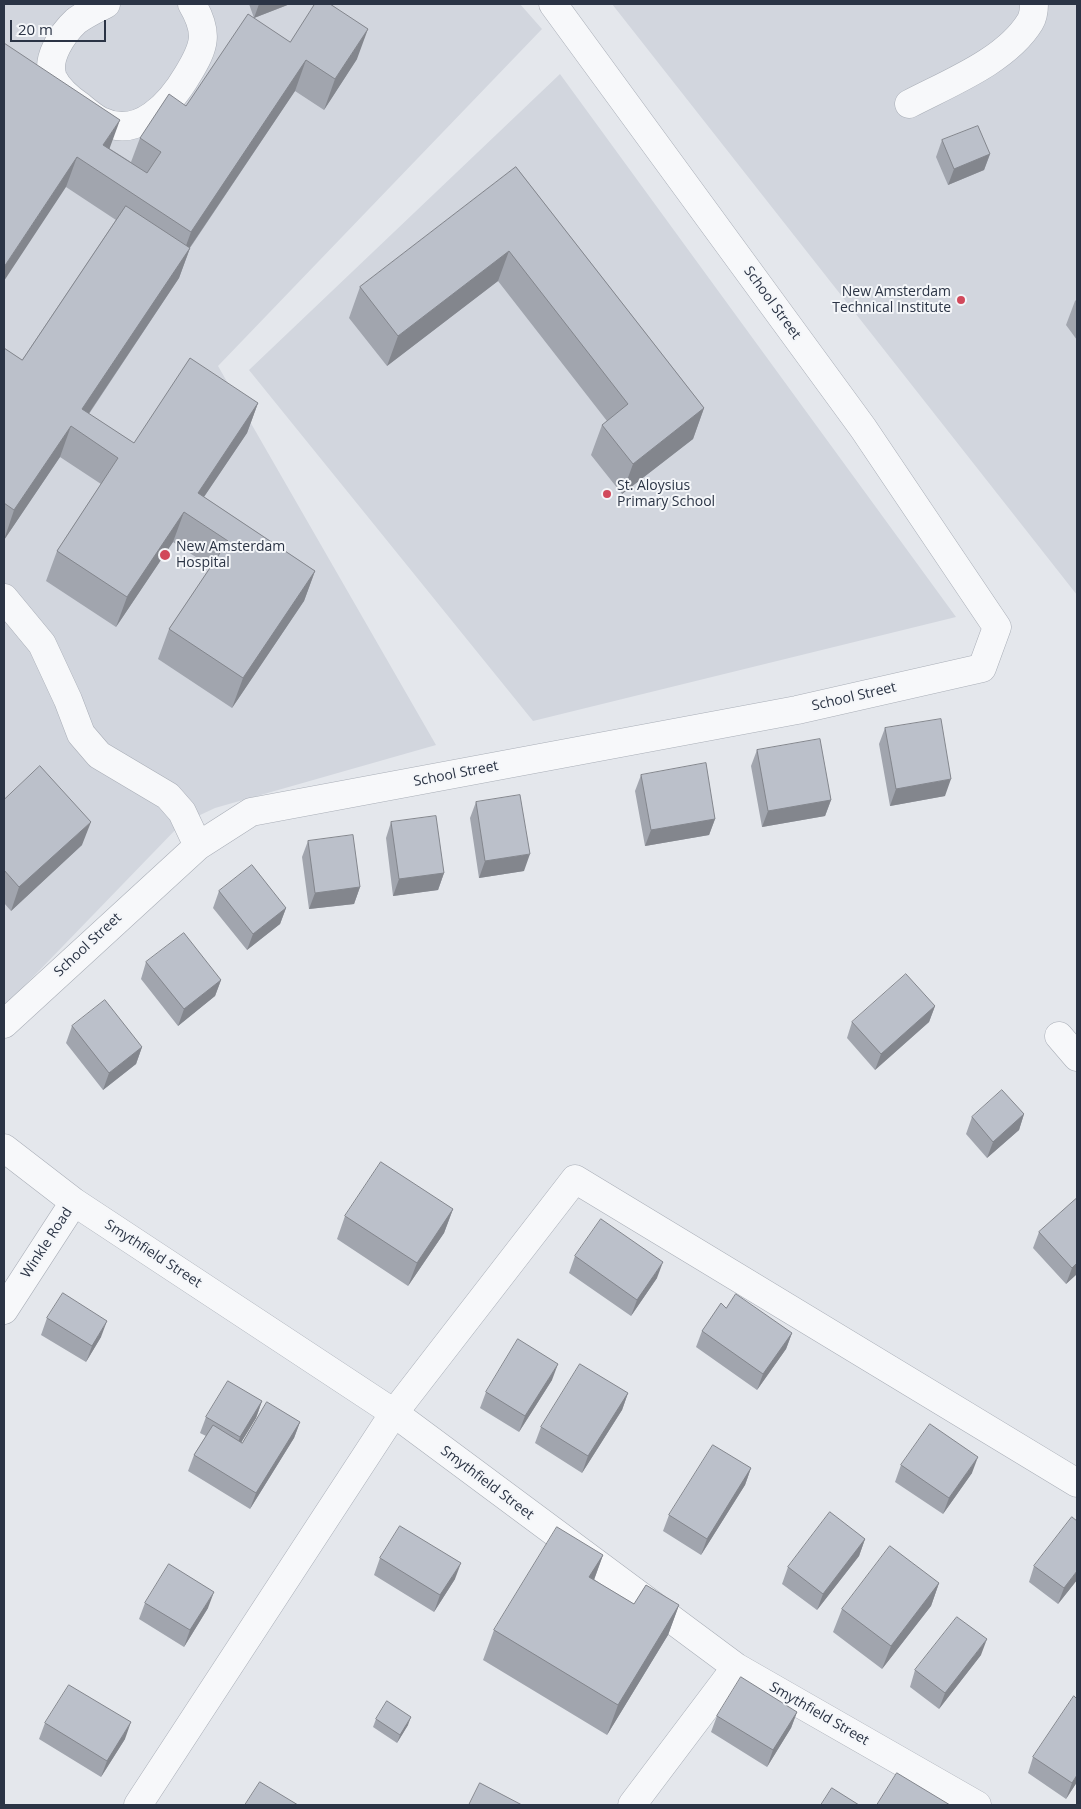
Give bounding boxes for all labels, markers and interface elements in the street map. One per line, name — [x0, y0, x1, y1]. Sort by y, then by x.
scale bar — [12, 10, 109, 42]
text: 20 m — [18, 19, 53, 39]
street label: School Street — [740, 263, 804, 343]
place label: New Amsterdam Technical Institute — [832, 284, 951, 316]
marker: New Amsterdam Technical Institute — [955, 294, 967, 306]
place label: St. Aloysius Primary School — [617, 478, 715, 511]
marker: St. Aloysius Primary School — [601, 488, 613, 500]
place label: New Amsterdam Hospital — [176, 539, 285, 572]
marker: New Amsterdam Hospital — [158, 548, 172, 562]
street label: School Street — [810, 679, 898, 715]
street label: School Street — [412, 758, 500, 790]
street label: School Street — [51, 910, 125, 980]
street label: Winkle Road — [18, 1205, 76, 1281]
street label: Smythfield Street — [101, 1216, 205, 1292]
street label: Smythfield Street — [437, 1443, 537, 1523]
street label: Smythfield Street — [766, 1679, 872, 1749]

